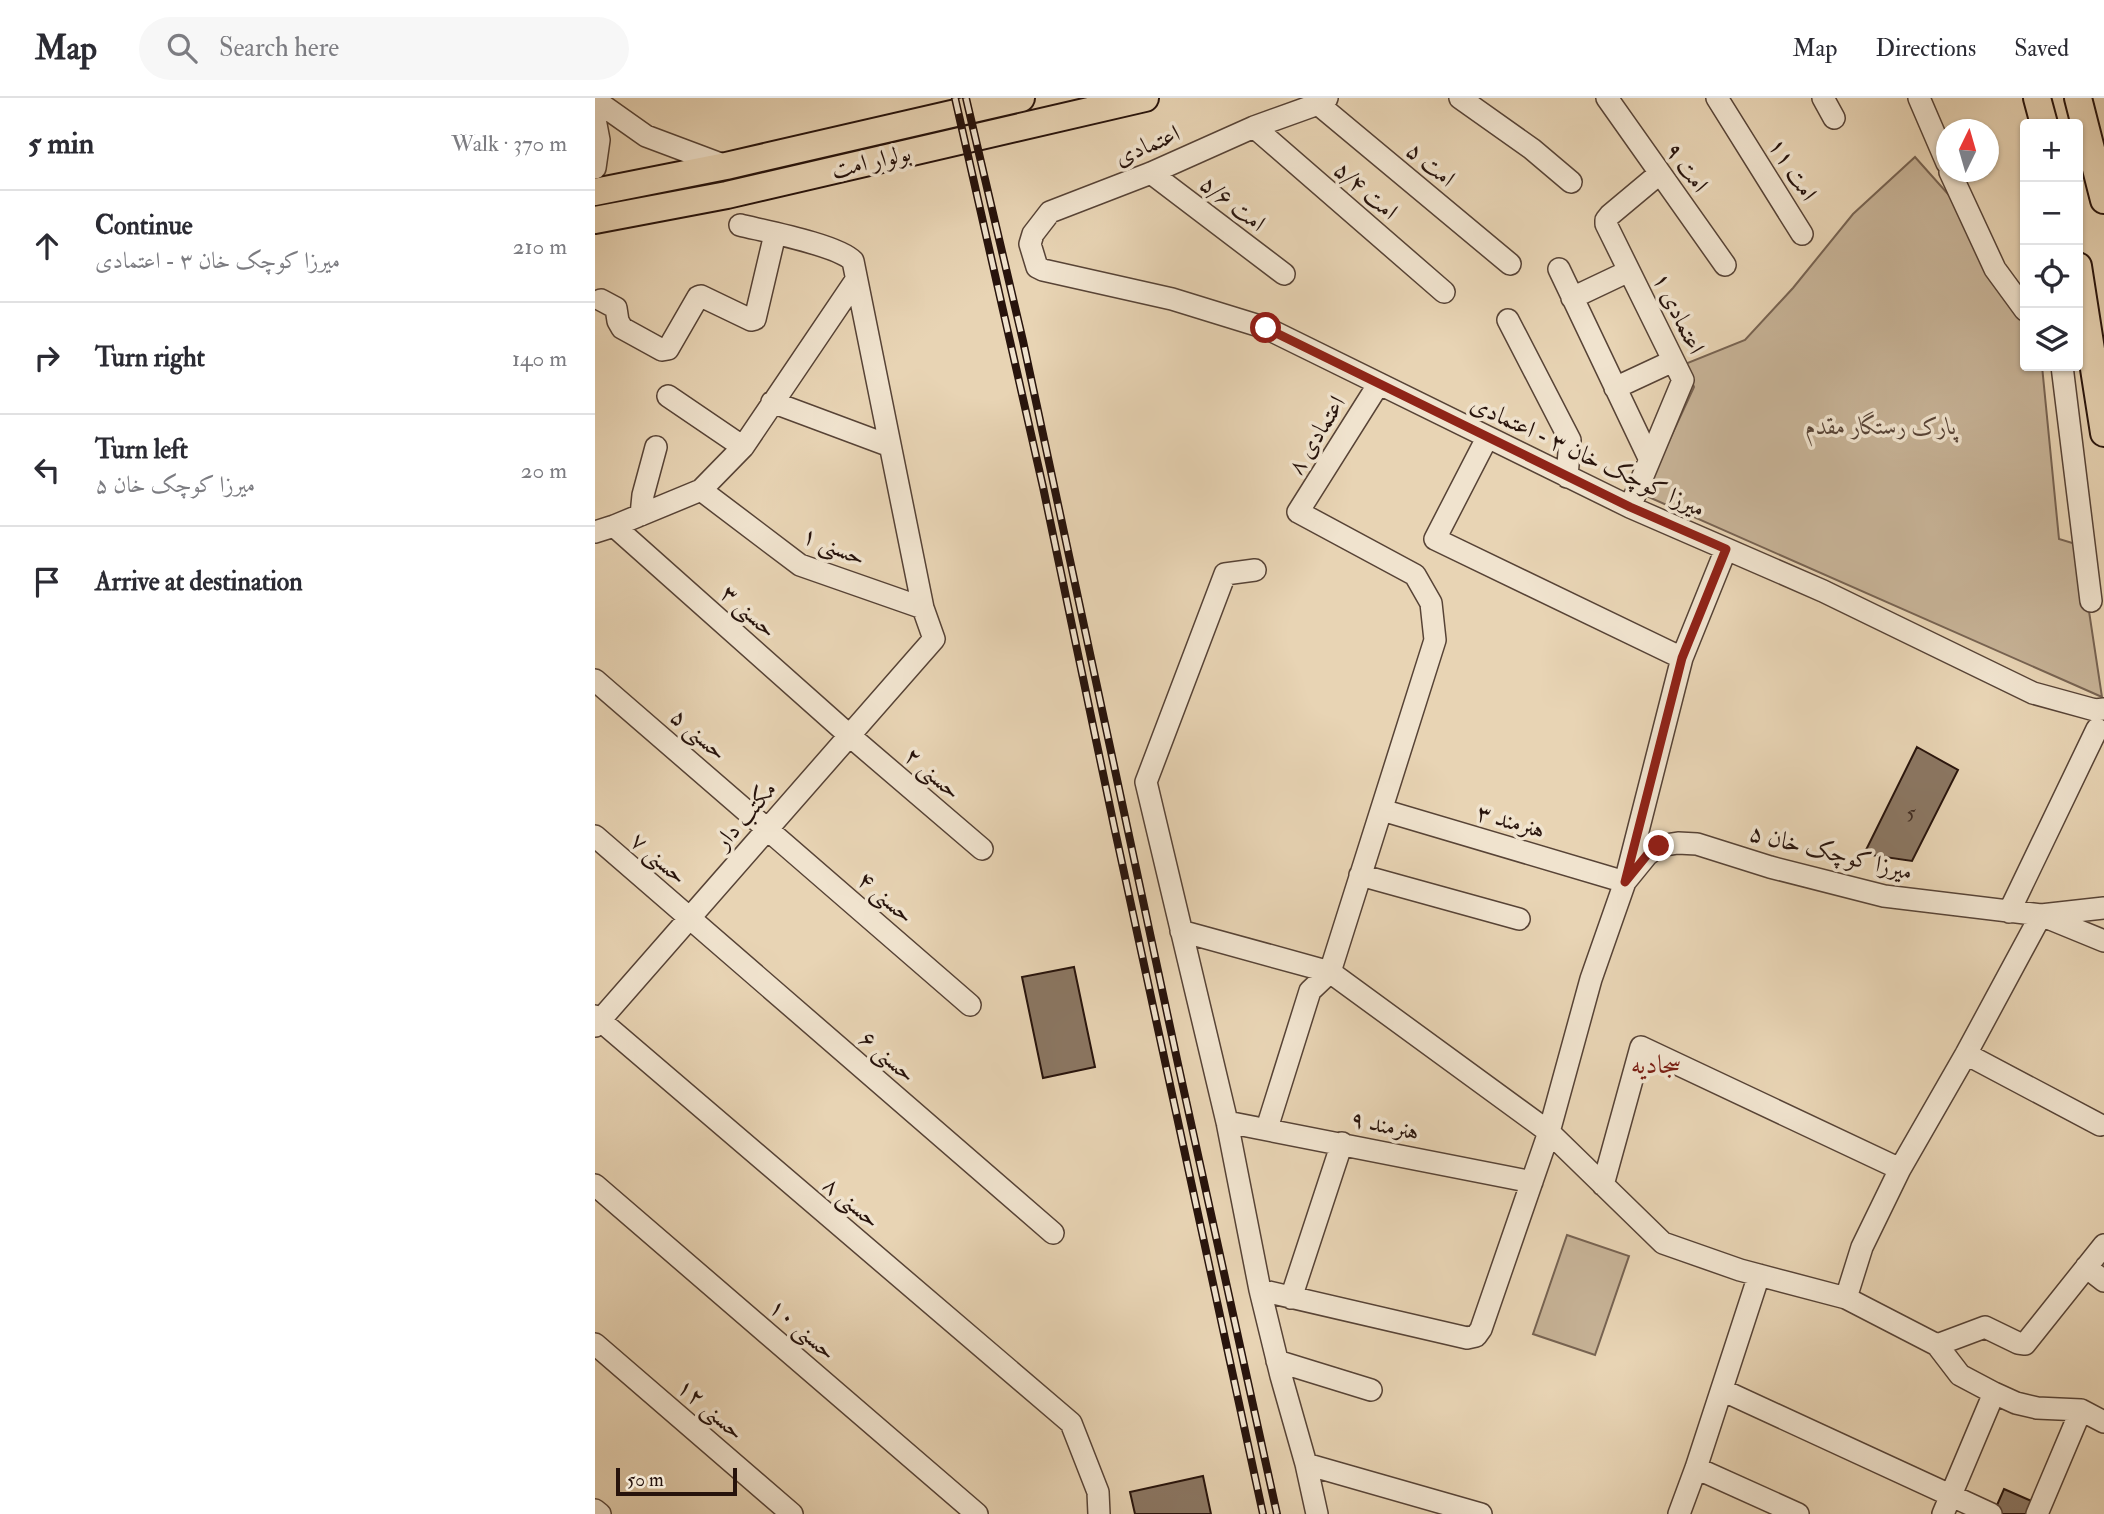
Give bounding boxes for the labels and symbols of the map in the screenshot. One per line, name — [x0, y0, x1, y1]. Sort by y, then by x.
street label: اعتمادی — [1110, 118, 1185, 173]
north arrow — [1936, 119, 1999, 182]
street label: امت ۱۱ — [1761, 132, 1824, 207]
street label: امت ۵ — [1400, 135, 1462, 194]
street label: امت ۹ — [1658, 136, 1715, 199]
street label: بولوار امت — [828, 137, 914, 186]
street label: امت ۵/۴ — [1327, 154, 1404, 227]
street label: امت ۵/۶ — [1194, 168, 1272, 239]
street label: اعتمادی ۱ — [1645, 267, 1712, 359]
route start — [1250, 312, 1281, 343]
street label: میرزا کوچک خان ۳ - اعتمادی — [1465, 388, 1710, 525]
street label: اعتمادی ۸ — [1280, 390, 1353, 481]
park label: پارک رستگار مقدم — [1805, 411, 1959, 447]
street label: حسنی ۱ — [797, 519, 870, 575]
street label: حسنی ۳ — [713, 578, 784, 646]
street label: حسنی ۵ — [663, 701, 734, 768]
street label: حسنی ۲ — [897, 740, 968, 807]
street label: مکتب دار — [706, 775, 784, 858]
street label: هنرمند ۳ — [1473, 797, 1549, 846]
house number: 5 — [1906, 799, 1916, 826]
street label: میرزا کوچک خان ۵ — [1746, 817, 1916, 888]
street label: حسنی ۷ — [623, 825, 694, 892]
route end — [1643, 830, 1674, 861]
street label: حسنی ۴ — [850, 864, 921, 931]
street label: حسنی ۶ — [852, 1023, 923, 1090]
district label: سجادیه — [1631, 1049, 1681, 1081]
street label: هنرمند ۹ — [1348, 1103, 1422, 1148]
street label: حسنی ۸ — [816, 1169, 887, 1236]
street label: حسنی ۱۰ — [762, 1291, 843, 1368]
street label: حسنی ۱۲ — [670, 1371, 751, 1448]
scale bar — [616, 1465, 737, 1497]

